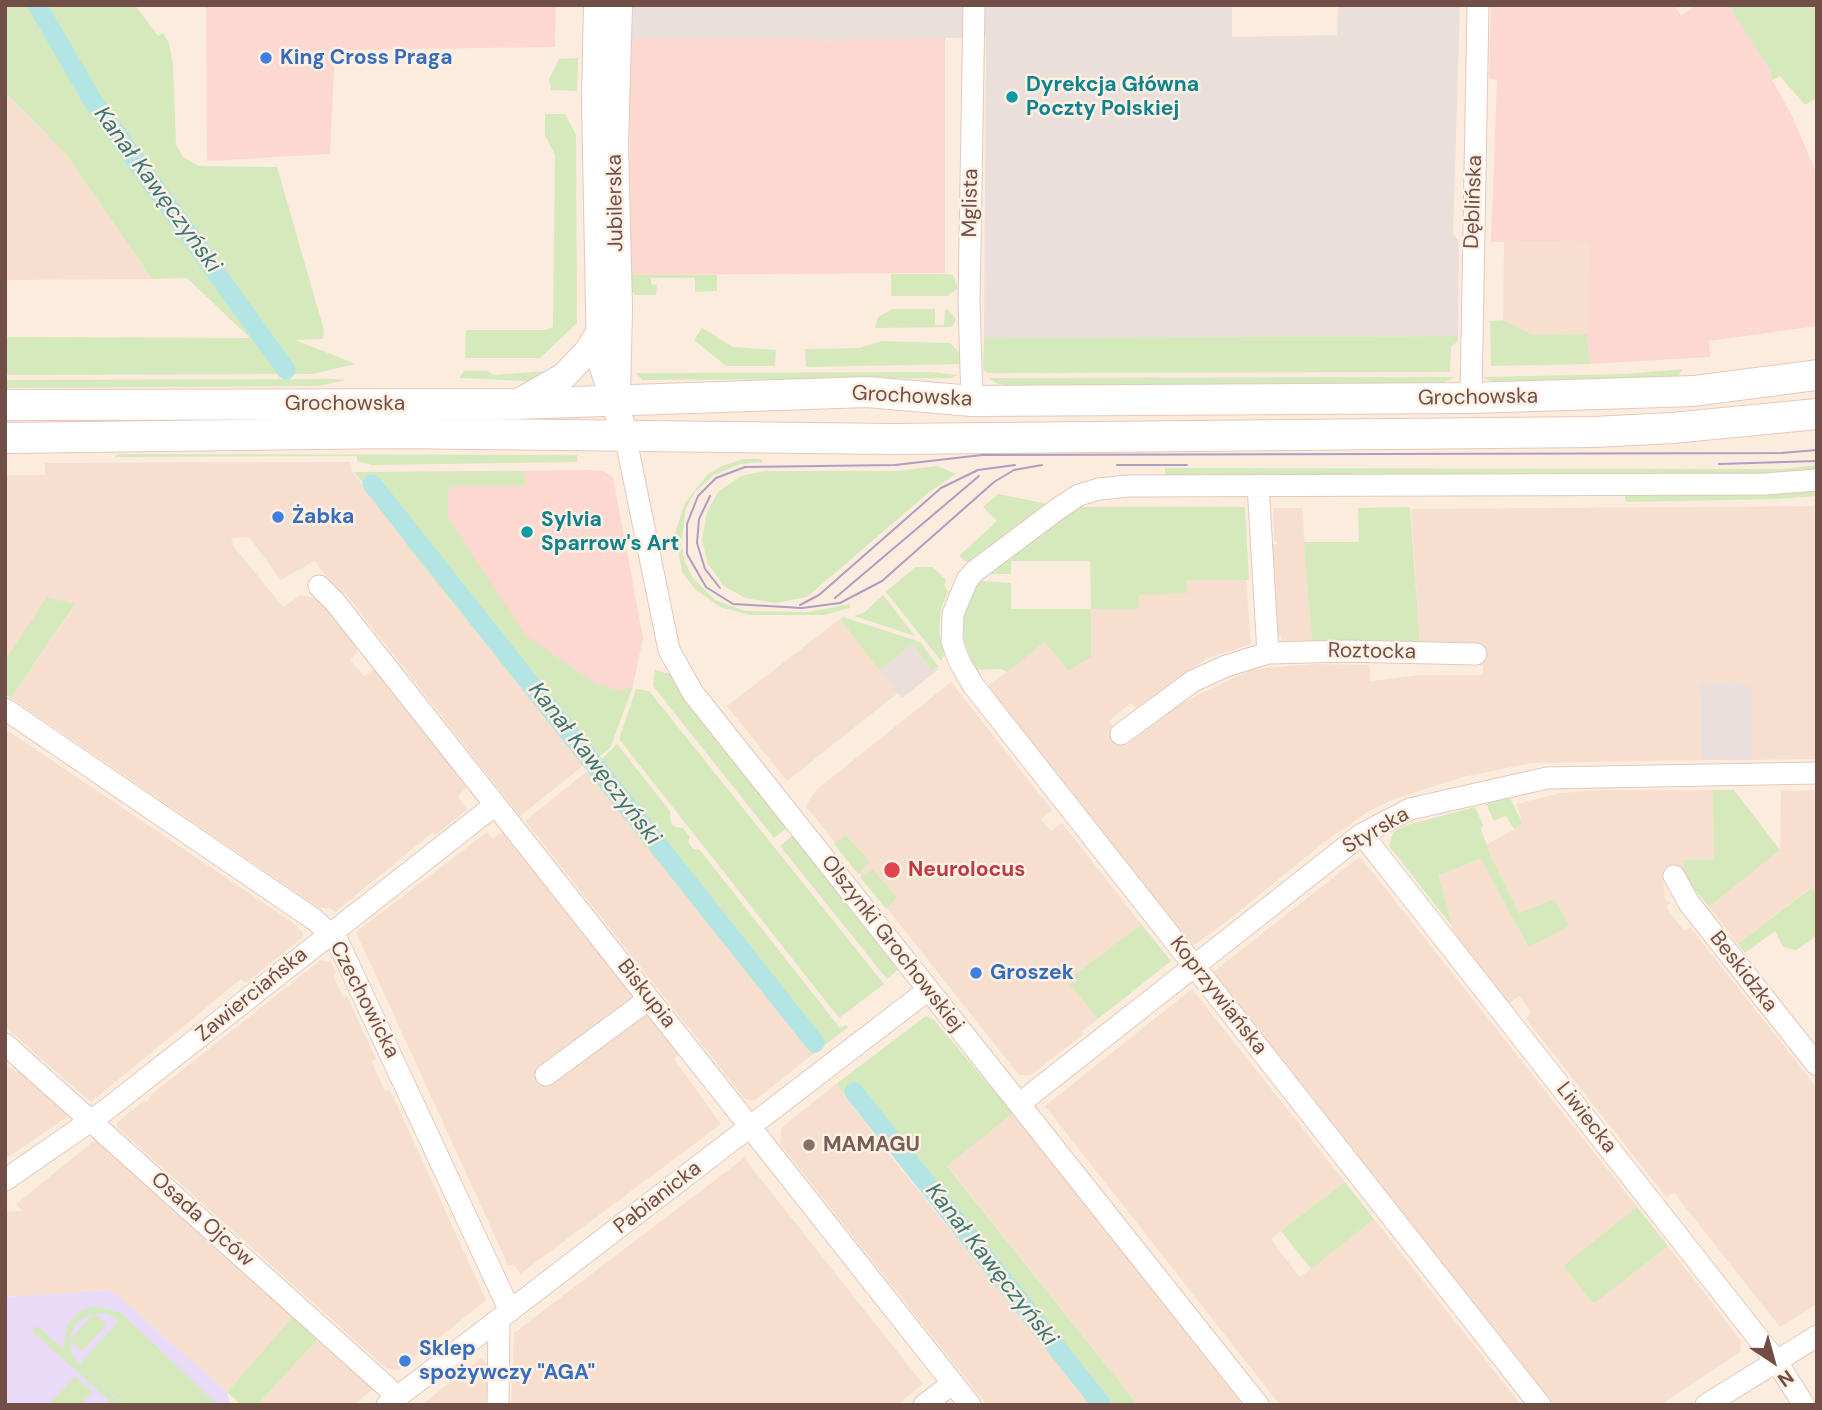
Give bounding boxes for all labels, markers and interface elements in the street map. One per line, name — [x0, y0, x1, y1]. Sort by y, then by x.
place label: King Cross Praga — [280, 45, 452, 71]
marker: King Cross Praga — [258, 50, 274, 66]
place label: Dyrekcja Główna Poczty Polskiej — [1026, 72, 1199, 122]
marker: Dyrekcja Główna Poczty Polskiej — [1004, 89, 1020, 105]
water label: Kanał Kawęczyński — [87, 101, 227, 279]
street label: Jubilerska — [603, 154, 629, 252]
street label: Dęblińska — [1460, 155, 1488, 249]
street label: Mglista — [958, 168, 984, 238]
street label: Grochowska — [851, 381, 973, 413]
street label: Grochowska — [1418, 384, 1538, 412]
street label: Grochowska — [285, 391, 405, 417]
place label: Żabka — [292, 504, 354, 530]
place label: Sylvia Sparrow's Art — [541, 507, 679, 557]
marker: Żabka — [270, 509, 286, 525]
marker: Sylvia Sparrow's Art — [519, 524, 535, 540]
street label: Roztocka — [1328, 639, 1416, 665]
water label: Kanał Kawęczyński — [522, 677, 666, 851]
street label: Styrska — [1338, 802, 1414, 860]
street label: Olszynki Grochowskiej — [815, 851, 969, 1037]
place label: Neurolocus — [908, 857, 1025, 883]
marker: Neurolocus — [882, 860, 902, 880]
street label: Beskidzka — [1704, 927, 1782, 1017]
street label: Koprzywiańska — [1164, 932, 1272, 1060]
street label: Czechowicka — [324, 937, 404, 1063]
street label: Zawierciańska — [191, 942, 313, 1048]
street label: Biskupia — [611, 955, 681, 1033]
place label: Groszek — [990, 960, 1074, 986]
marker: Groszek — [968, 965, 984, 981]
street label: Liwiecka — [1551, 1078, 1621, 1158]
place label: MAMAGU — [823, 1132, 920, 1158]
marker: MAMAGU — [801, 1137, 817, 1153]
street label: Pabianicka — [609, 1156, 707, 1240]
street label: Osada Ojców — [145, 1167, 259, 1273]
water label: Kanał Kawęczyński — [919, 1178, 1063, 1352]
north arrow — [1738, 1326, 1808, 1396]
place label: Sklep spożywczy "AGA" — [419, 1336, 595, 1386]
marker: Sklep spożywczy "AGA" — [397, 1353, 413, 1369]
text: N — [1773, 1364, 1799, 1393]

